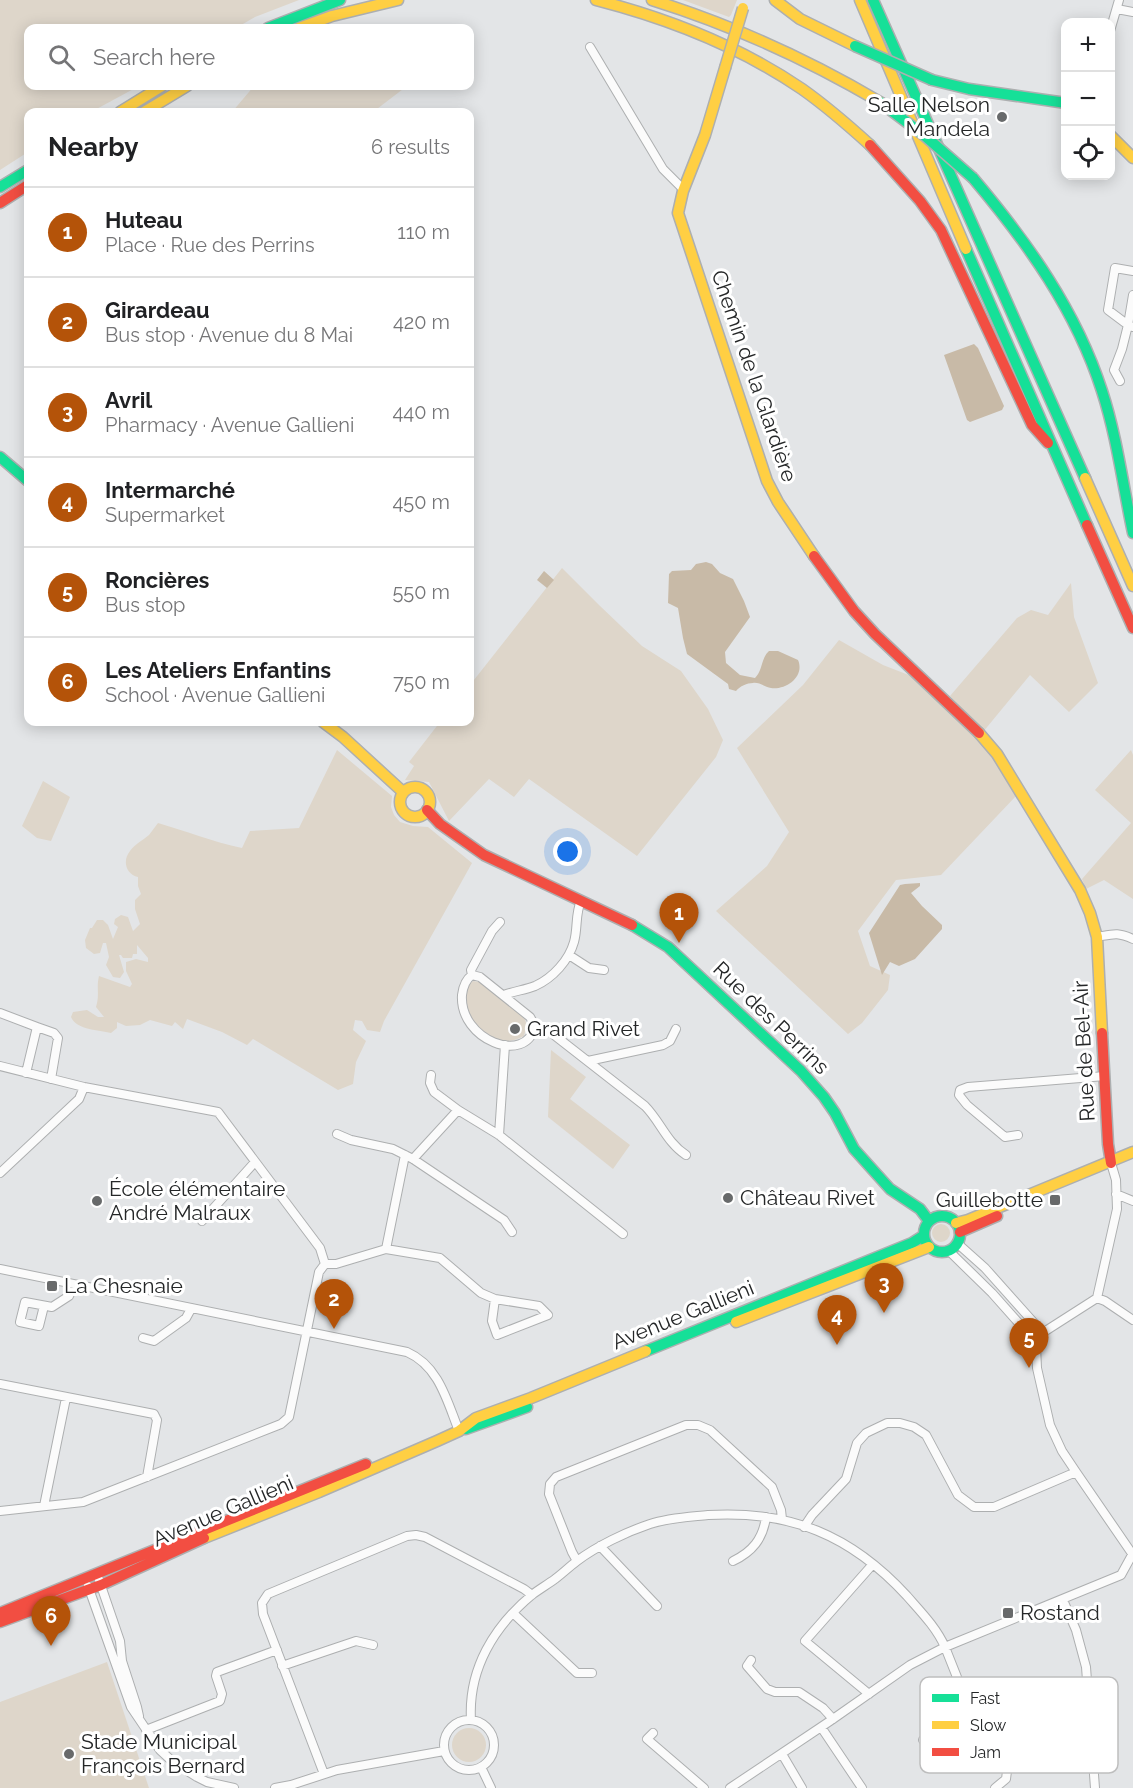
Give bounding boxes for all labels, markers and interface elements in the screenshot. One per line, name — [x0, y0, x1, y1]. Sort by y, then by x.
map controls — [1061, 18, 1115, 180]
button: + — [1061, 18, 1115, 72]
search box — [24, 24, 474, 90]
icon: search — [45, 41, 78, 74]
text: Search here — [93, 44, 215, 70]
button: − — [1061, 72, 1115, 126]
place label: Salle Nelson Mandela — [868, 92, 990, 141]
marker: Salle Nelson Mandela — [995, 110, 1009, 124]
button: locate — [1061, 126, 1115, 180]
text: Nearby — [48, 132, 138, 162]
text: 6 results — [371, 135, 450, 159]
text: Huteau — [105, 207, 183, 233]
text: 1 — [63, 220, 72, 244]
text: 110 m — [397, 220, 450, 244]
text: Place · Rue des Perrins — [105, 233, 315, 257]
street label: Chemin de la Glardière — [706, 267, 802, 485]
text: Girardeau — [105, 297, 210, 323]
text: 2 — [62, 310, 73, 334]
text: 420 m — [393, 310, 450, 334]
text: Bus stop · Avenue du 8 Mai — [105, 323, 353, 347]
text: Avril — [105, 387, 152, 413]
text: 3 — [62, 400, 73, 424]
text: 440 m — [392, 400, 450, 424]
text: Pharmacy · Avenue Gallieni — [105, 413, 354, 437]
text: Intermarché — [105, 477, 235, 503]
text: 4 — [62, 490, 73, 514]
text: 450 m — [392, 490, 450, 514]
text: Supermarket — [105, 503, 225, 527]
text: Roncières — [105, 567, 209, 593]
text: 5 — [62, 580, 73, 604]
text: 550 m — [392, 580, 450, 604]
text: Bus stop — [105, 593, 185, 617]
text: Les Ateliers Enfantins — [105, 657, 331, 683]
text: 6 — [61, 670, 74, 694]
text: 750 m — [393, 670, 450, 694]
text: School · Avenue Gallieni — [105, 683, 325, 707]
your location — [553, 837, 582, 866]
pin: 1 — [660, 894, 698, 943]
street label: Rue des Perrins — [708, 956, 835, 1079]
street label: Rue de Bel-Air — [1067, 979, 1100, 1122]
place label: Grand Rivet — [527, 1016, 640, 1041]
marker: Grand Rivet — [508, 1022, 522, 1036]
place label: École élémentaire André Malraux — [109, 1176, 285, 1225]
place label: Château Rivet — [740, 1185, 875, 1210]
place label: Guillebotte — [936, 1187, 1043, 1212]
marker: Château Rivet — [721, 1191, 735, 1205]
marker: Guillebotte — [1048, 1193, 1062, 1207]
marker: École élémentaire André Malraux — [90, 1194, 104, 1208]
pin: 3 — [864, 1264, 904, 1313]
place label: La Chesnaie — [64, 1273, 183, 1298]
street label: Avenue Gallieni — [608, 1275, 757, 1354]
marker: La Chesnaie — [45, 1279, 59, 1293]
pin: 2 — [314, 1280, 354, 1329]
pin: 4 — [818, 1296, 856, 1345]
pin: 5 — [1010, 1318, 1048, 1368]
street label: Avenue Gallieni — [149, 1470, 297, 1551]
pin: 6 — [32, 1596, 70, 1646]
place label: Rostand — [1020, 1600, 1100, 1625]
marker: Rostand — [1001, 1606, 1015, 1620]
legend — [920, 1677, 1118, 1773]
text: Fast — [970, 1689, 1001, 1708]
text: Slow — [970, 1716, 1006, 1735]
place label: Stade Municipal François Bernard — [81, 1729, 245, 1778]
text: Jam — [970, 1743, 1001, 1762]
marker: Stade Municipal François Bernard — [62, 1747, 76, 1761]

